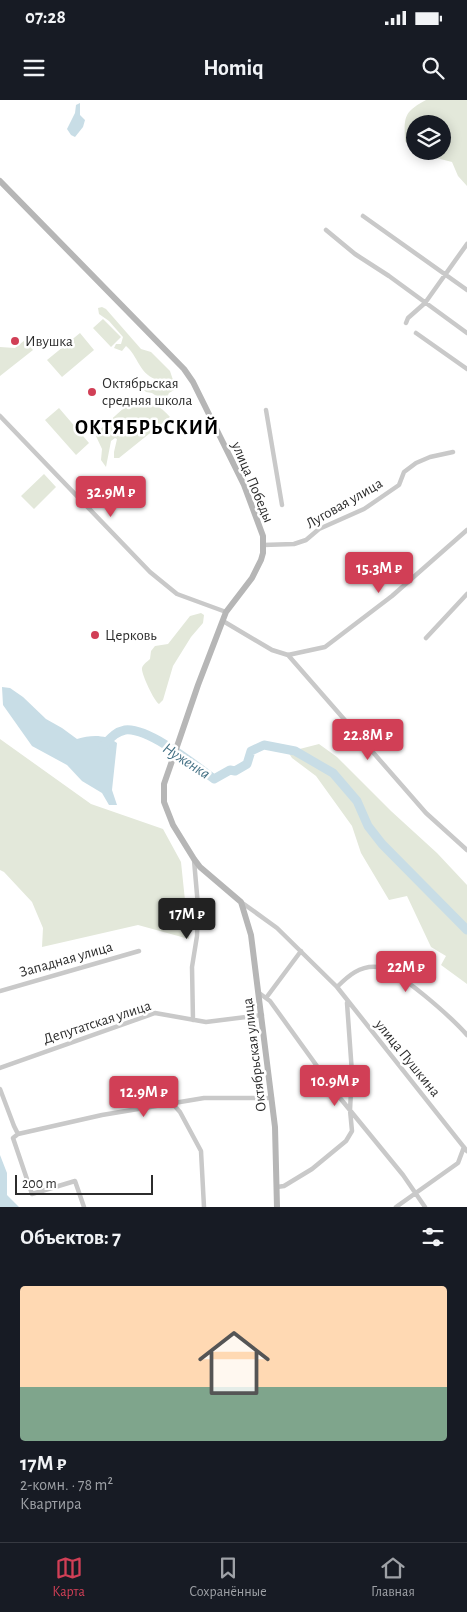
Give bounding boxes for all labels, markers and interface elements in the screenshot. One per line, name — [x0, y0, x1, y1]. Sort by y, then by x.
text: 07:28 — [25, 8, 66, 27]
icon: menu — [20, 54, 48, 82]
icon: search — [419, 54, 447, 82]
text: Homiq — [203, 57, 264, 79]
map controls — [406, 115, 451, 160]
button: layers — [406, 115, 451, 160]
place label: Ивушка — [25, 334, 73, 349]
marker: Ивушка — [9, 335, 21, 347]
place label: Октябрьская средняя школа — [102, 376, 192, 408]
marker: Октябрьская средняя школа — [86, 386, 98, 398]
district label: ОКТЯБРЬСКИЙ — [75, 416, 219, 438]
street label: улица Победы — [228, 439, 276, 525]
street label: Луговая улица — [303, 475, 385, 531]
pin: 32.9M ₽ — [65, 476, 157, 518]
text: 32.9M ₽ — [87, 484, 135, 500]
pin: 15.3M ₽ — [333, 552, 425, 594]
text: 15.3M ₽ — [356, 560, 402, 576]
place label: Церковь — [105, 628, 157, 643]
marker: Церковь — [89, 629, 101, 641]
pin: 22.8M ₽ — [322, 718, 414, 761]
text: 22.8M ₽ — [343, 727, 393, 743]
water label: Нуженка — [160, 740, 213, 782]
pin: 17M ₽ — [152, 898, 222, 940]
text: 17M ₽ — [169, 906, 205, 922]
street label: Западная улица — [18, 939, 115, 980]
pin: 22M ₽ — [371, 950, 441, 993]
text: 22M ₽ — [387, 959, 425, 975]
street label: Октябрьская улица — [240, 997, 269, 1113]
street label: Депутатская улица — [41, 998, 153, 1047]
street label: улица Пушкина — [372, 1016, 443, 1100]
pin: 10.9M ₽ — [289, 1064, 381, 1107]
text: 10.9M ₽ — [311, 1073, 359, 1089]
pin: 12.9M ₽ — [98, 1076, 190, 1118]
text: 12.9M ₽ — [120, 1084, 168, 1100]
scale bar — [15, 1172, 152, 1195]
text: 200 m — [22, 1177, 57, 1191]
icon: filters — [419, 1223, 447, 1251]
text: Объектов: 7 — [20, 1227, 121, 1248]
icon: home — [189, 1318, 279, 1408]
text: 17M ₽ — [20, 1453, 66, 1474]
text: 2-комн. · 78 m² — [20, 1477, 113, 1493]
text: Квартира — [20, 1496, 82, 1512]
tab: Карта — [52, 1554, 85, 1601]
tab: Сохранённые — [189, 1554, 267, 1601]
tab: Главная — [371, 1554, 415, 1601]

